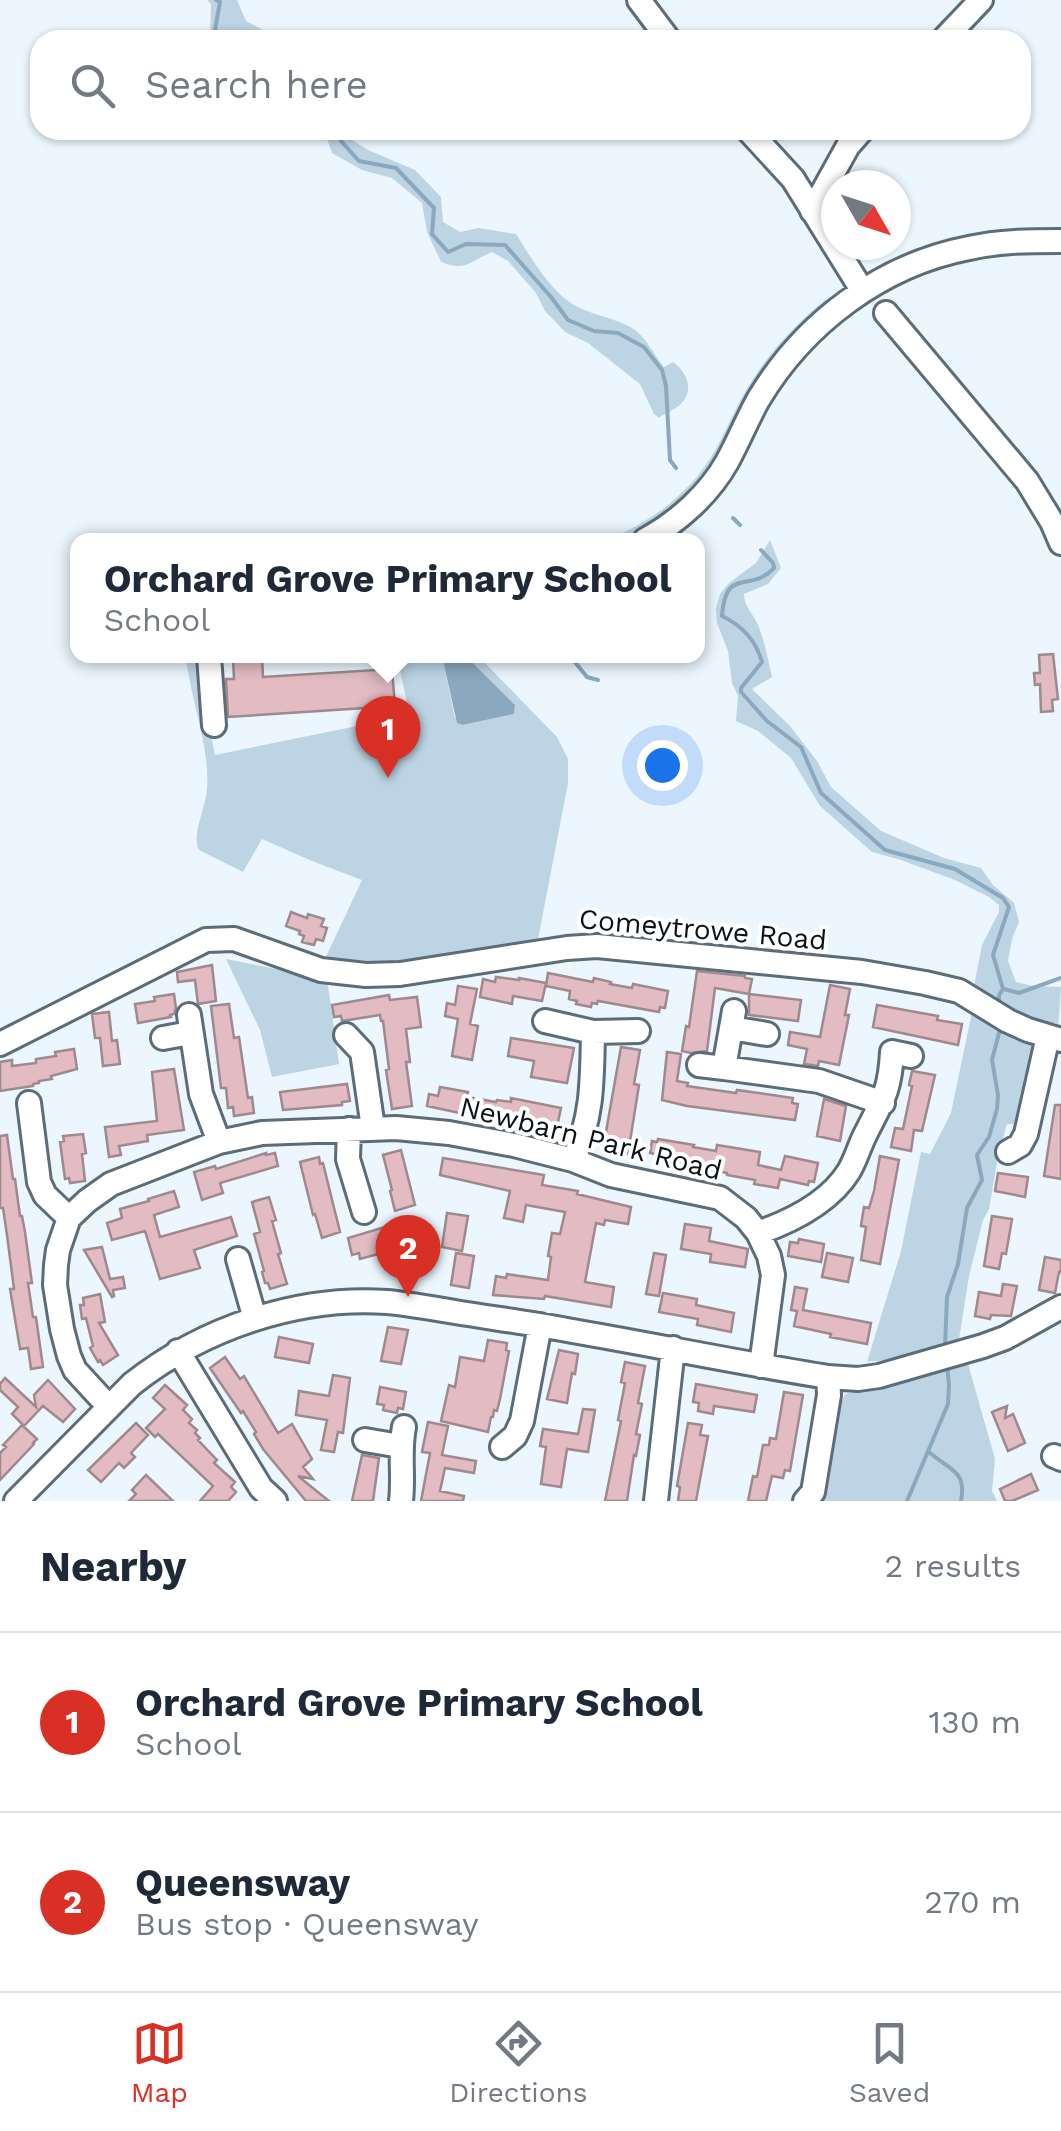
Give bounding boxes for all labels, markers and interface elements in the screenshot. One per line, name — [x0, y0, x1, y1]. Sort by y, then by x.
search box — [30, 30, 1031, 140]
icon: search — [65, 58, 120, 113]
text: Search here — [145, 63, 368, 107]
north arrow — [821, 170, 911, 260]
popup — [70, 533, 705, 663]
text: Orchard Grove Primary School — [104, 557, 671, 601]
text: School — [104, 601, 210, 639]
pin: 1 — [356, 696, 420, 778]
your location — [637, 740, 688, 791]
street label: Comeytrowe Road — [578, 902, 828, 957]
street label: Newbarn Park Road — [456, 1090, 725, 1187]
pin: 2 — [376, 1214, 440, 1297]
text: Nearby — [40, 1542, 187, 1591]
text: 2 results — [884, 1547, 1021, 1585]
text: Orchard Grove Primary School — [135, 1681, 703, 1725]
text: 1 — [66, 1703, 79, 1741]
text: 130 m — [929, 1703, 1021, 1741]
text: School — [135, 1725, 241, 1763]
text: Queensway — [135, 1861, 350, 1905]
text: 2 — [63, 1883, 82, 1921]
text: 270 m — [924, 1883, 1021, 1921]
text: Bus stop · Queensway — [135, 1905, 478, 1943]
tab: Map — [131, 2016, 188, 2109]
tab: Directions — [449, 2016, 588, 2109]
tab: Saved — [849, 2016, 930, 2109]

